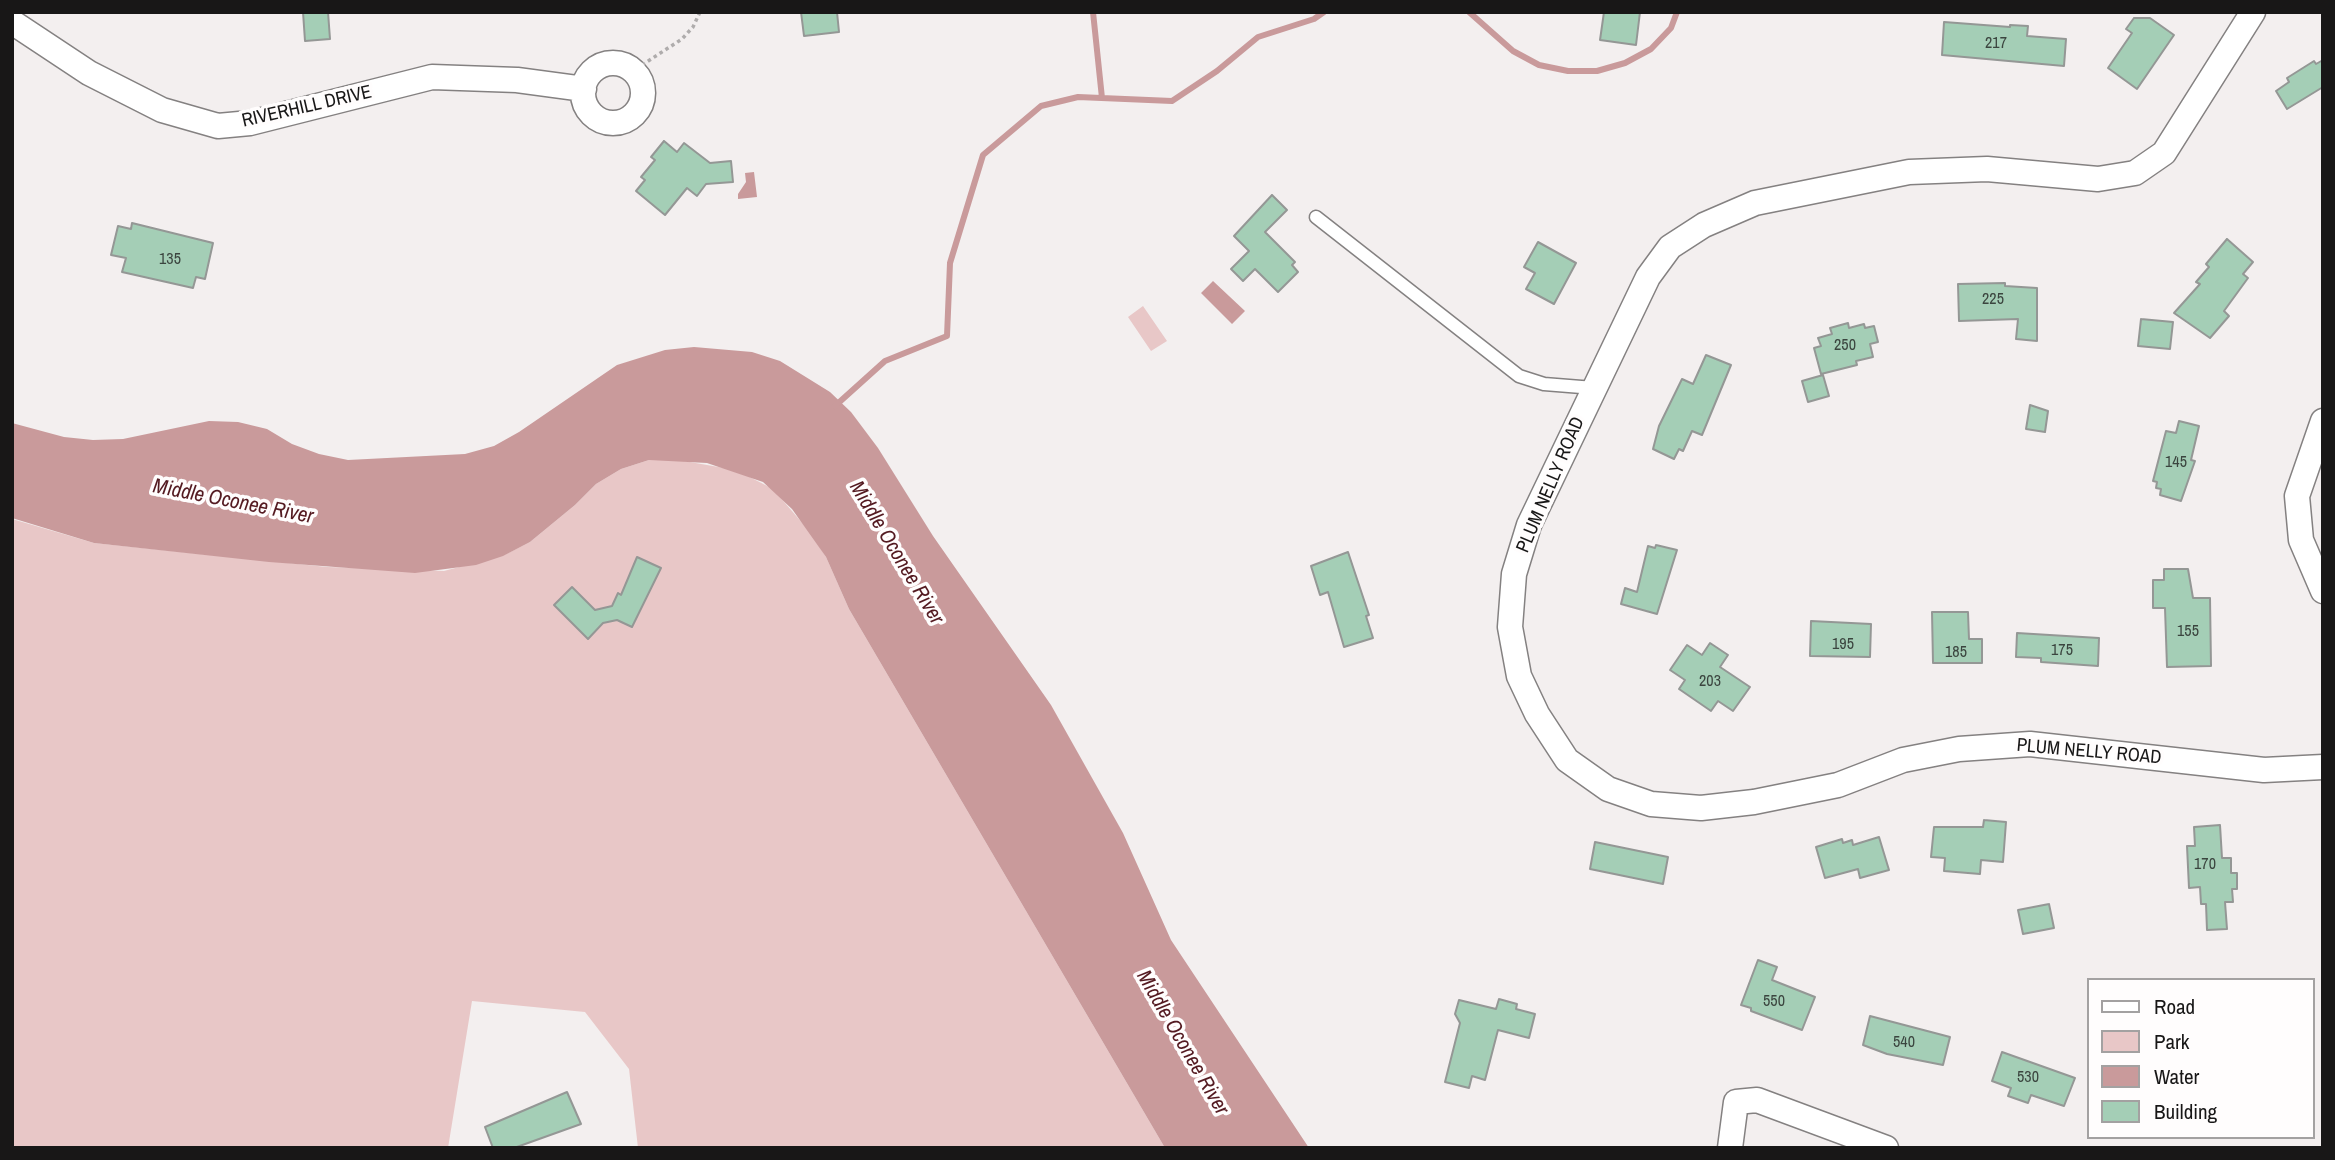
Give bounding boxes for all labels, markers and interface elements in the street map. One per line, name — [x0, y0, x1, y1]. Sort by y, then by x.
house number: 217 — [1985, 34, 2007, 54]
street label: RIVERHILL DRIVE — [240, 81, 374, 133]
house number: 135 — [159, 250, 181, 270]
house number: 225 — [1982, 290, 2004, 310]
house number: 250 — [1834, 336, 1856, 356]
street label: PLUM NELLY ROAD — [1512, 414, 1590, 556]
house number: 145 — [2165, 453, 2187, 473]
water label: Middle Oconee River — [151, 474, 315, 530]
water label: Middle Oconee River — [843, 477, 949, 629]
house number: 155 — [2177, 622, 2199, 642]
house number: 195 — [1832, 635, 1854, 655]
house number: 175 — [2051, 641, 2073, 661]
house number: 185 — [1945, 643, 1967, 663]
house number: 203 — [1699, 672, 1721, 692]
street label: PLUM NELLY ROAD — [2016, 734, 2162, 770]
house number: 170 — [2194, 855, 2216, 875]
water label: Middle Oconee River — [1130, 966, 1234, 1120]
legend — [2086, 978, 2314, 1139]
house number: 550 — [1763, 992, 1785, 1012]
text: Road — [2154, 992, 2195, 1021]
text: Park — [2154, 1027, 2189, 1056]
house number: 540 — [1893, 1033, 1915, 1053]
text: Water — [2154, 1062, 2199, 1091]
house number: 530 — [2017, 1068, 2039, 1088]
text: Building — [2154, 1097, 2217, 1126]

